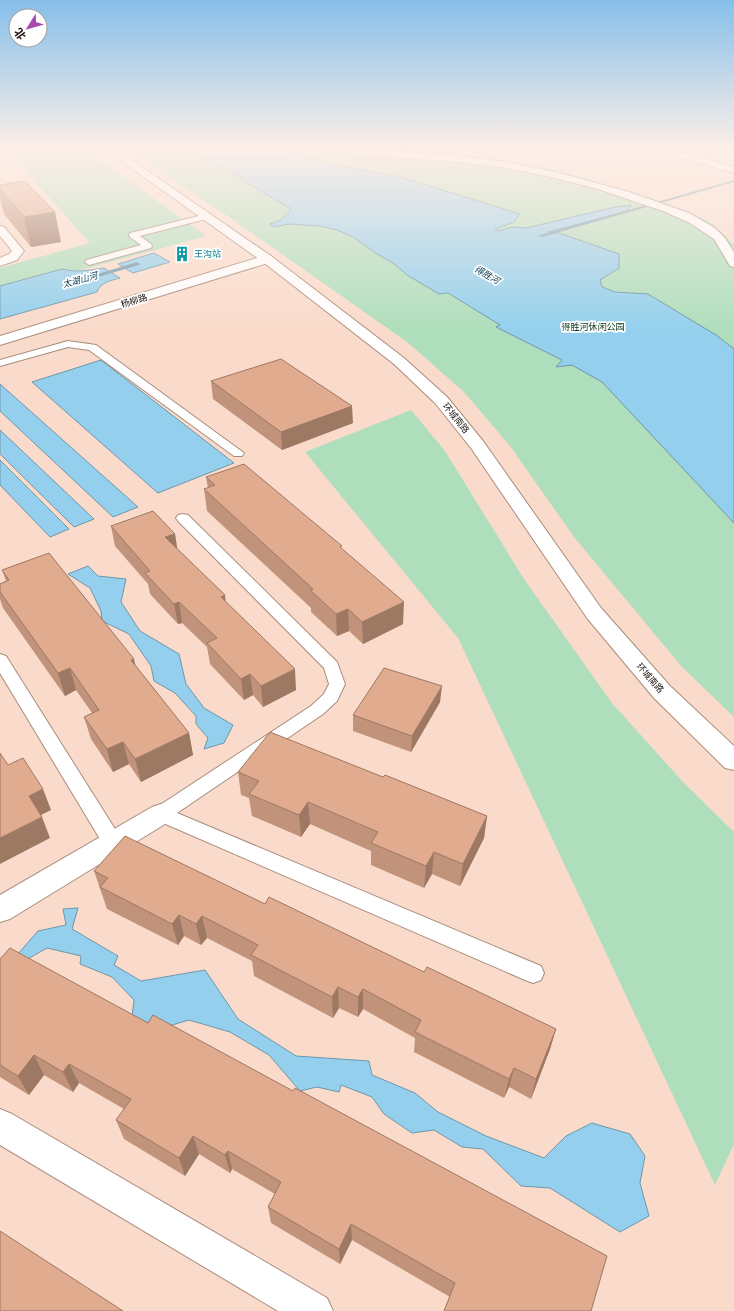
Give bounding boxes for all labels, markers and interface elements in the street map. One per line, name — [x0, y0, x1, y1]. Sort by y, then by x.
north arrow — [8, 8, 48, 48]
text: 北 — [12, 26, 28, 42]
building icon: 王沟站 — [173, 245, 191, 263]
place label: 王沟站 — [194, 249, 221, 259]
water label: 得胜河 — [473, 264, 503, 287]
water label: 太湖山河 — [61, 270, 101, 289]
street label: 杨柳路 — [120, 292, 148, 310]
park label: 得胜河休闲公园 — [560, 321, 625, 332]
street label: 环城南路 — [441, 401, 471, 435]
street label: 环城南路 — [634, 661, 666, 695]

